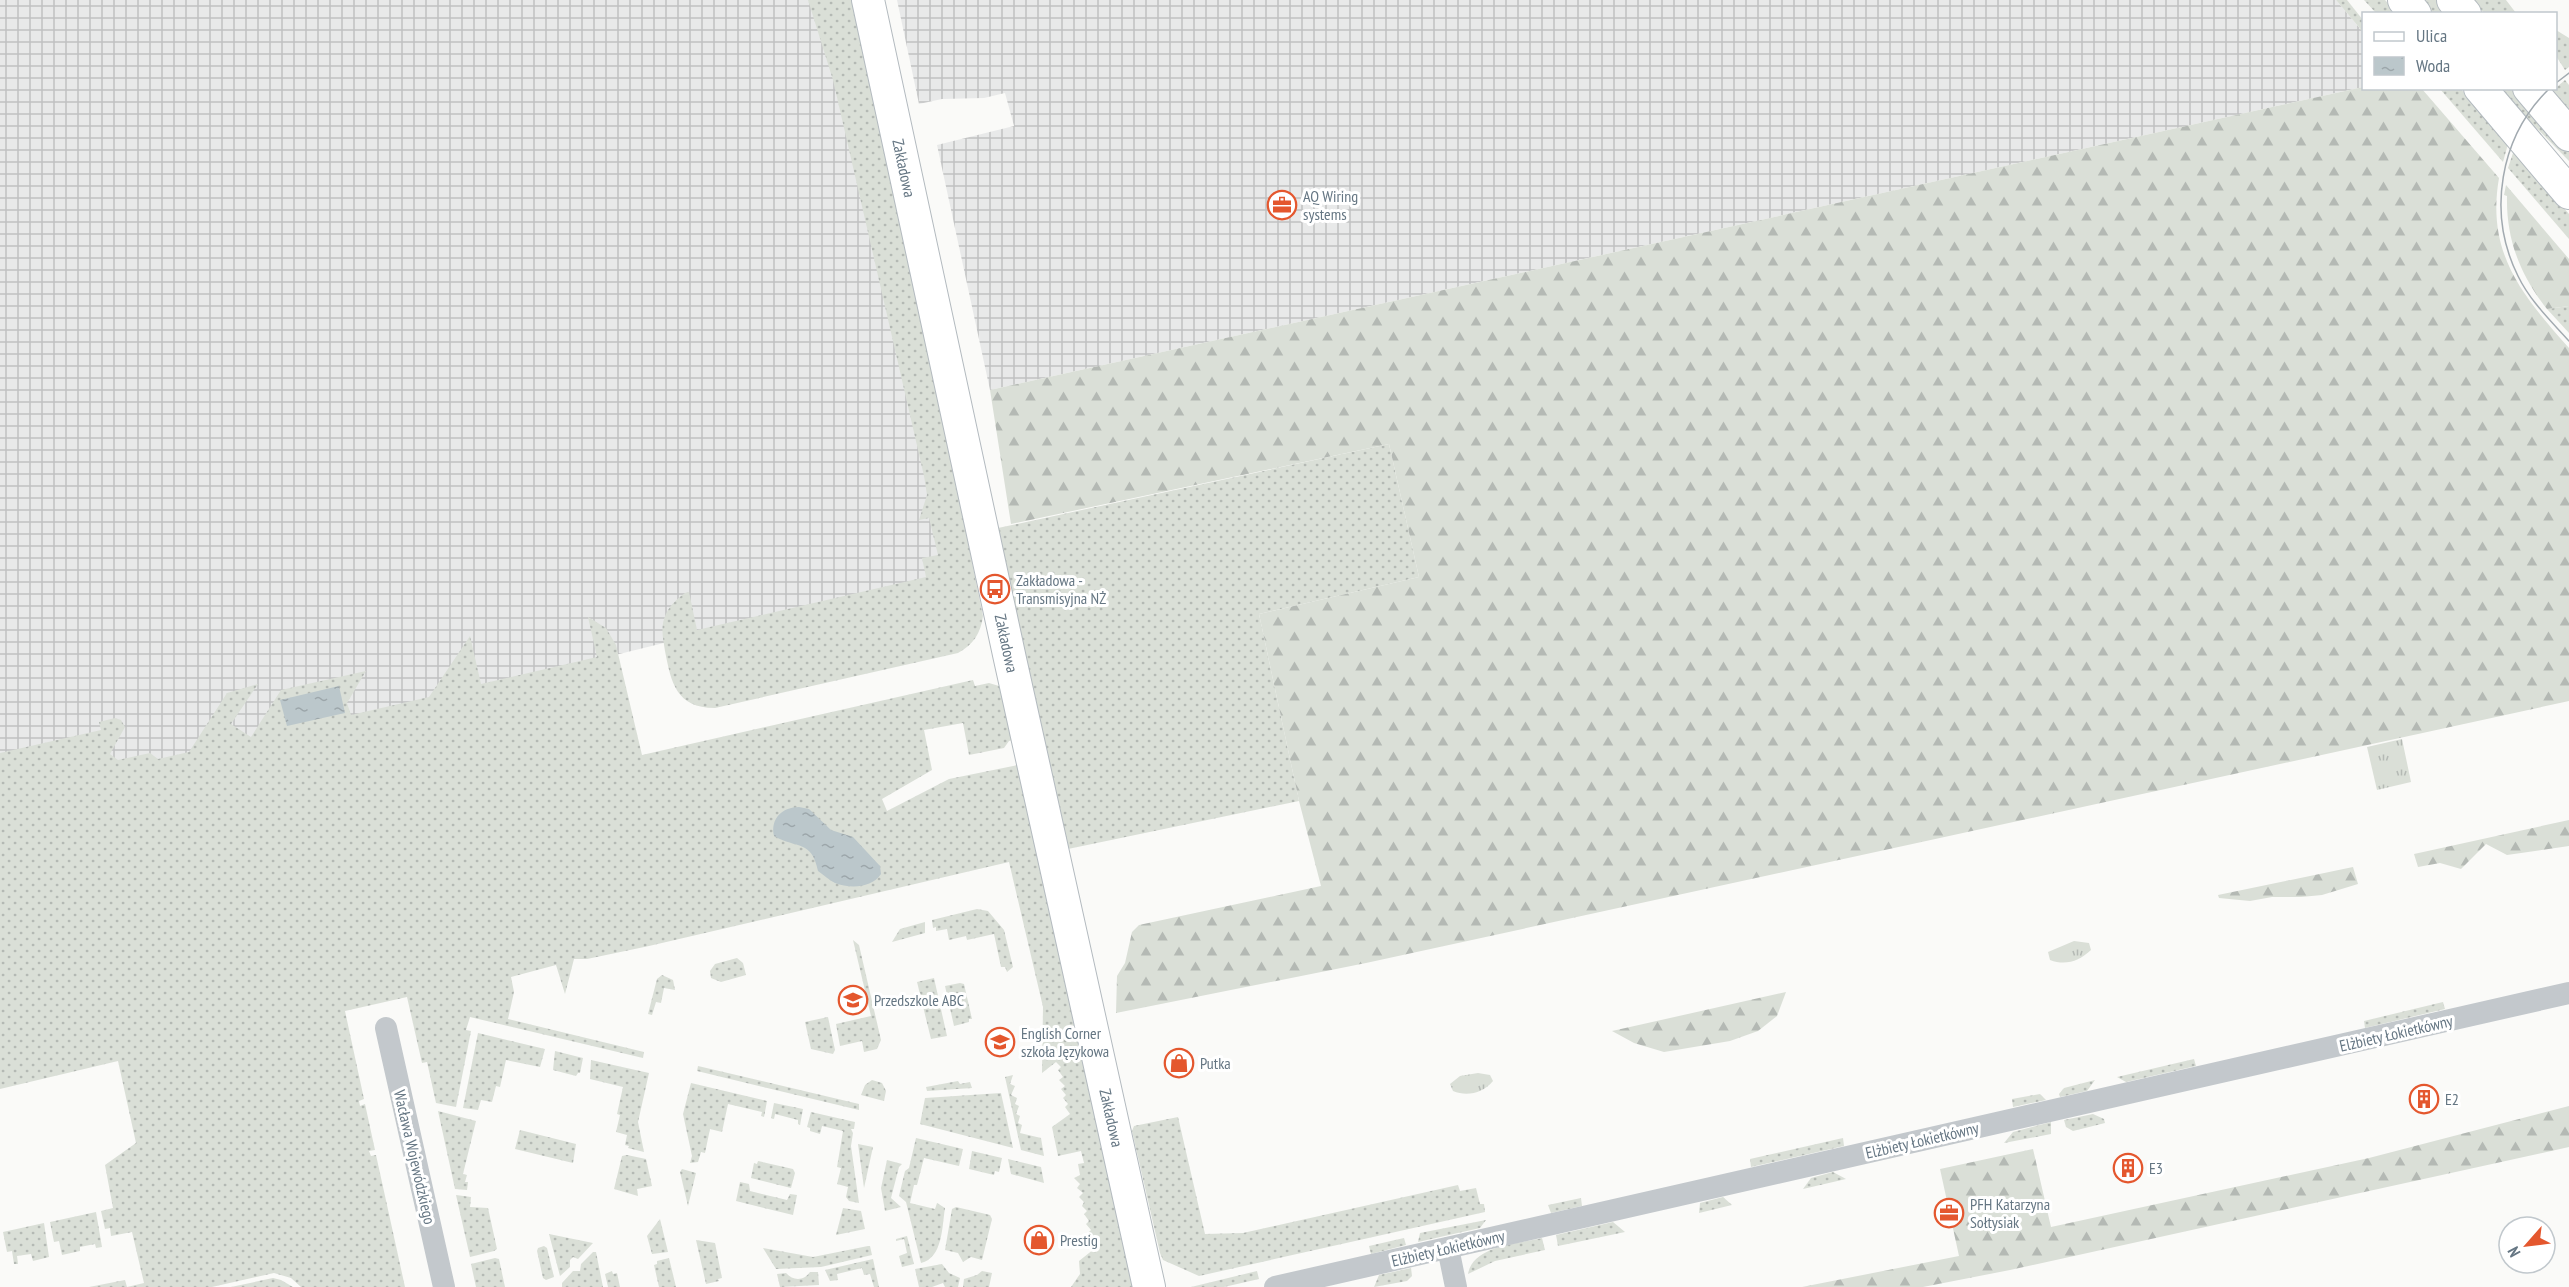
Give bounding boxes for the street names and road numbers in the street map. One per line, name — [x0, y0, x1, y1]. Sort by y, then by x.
street label: Zakładowa — [888, 137, 920, 199]
street label: Zakładowa — [991, 612, 1023, 674]
street label: Elżbiety Łokietkówny — [2337, 1010, 2455, 1056]
street label: Zakładowa — [1095, 1087, 1128, 1149]
street label: Wacława Wojewódzkiego — [390, 1088, 440, 1226]
street label: Elżbiety Łokietkówny — [1863, 1117, 1981, 1163]
street label: Elżbiety Łokietkówny — [1389, 1225, 1507, 1271]

